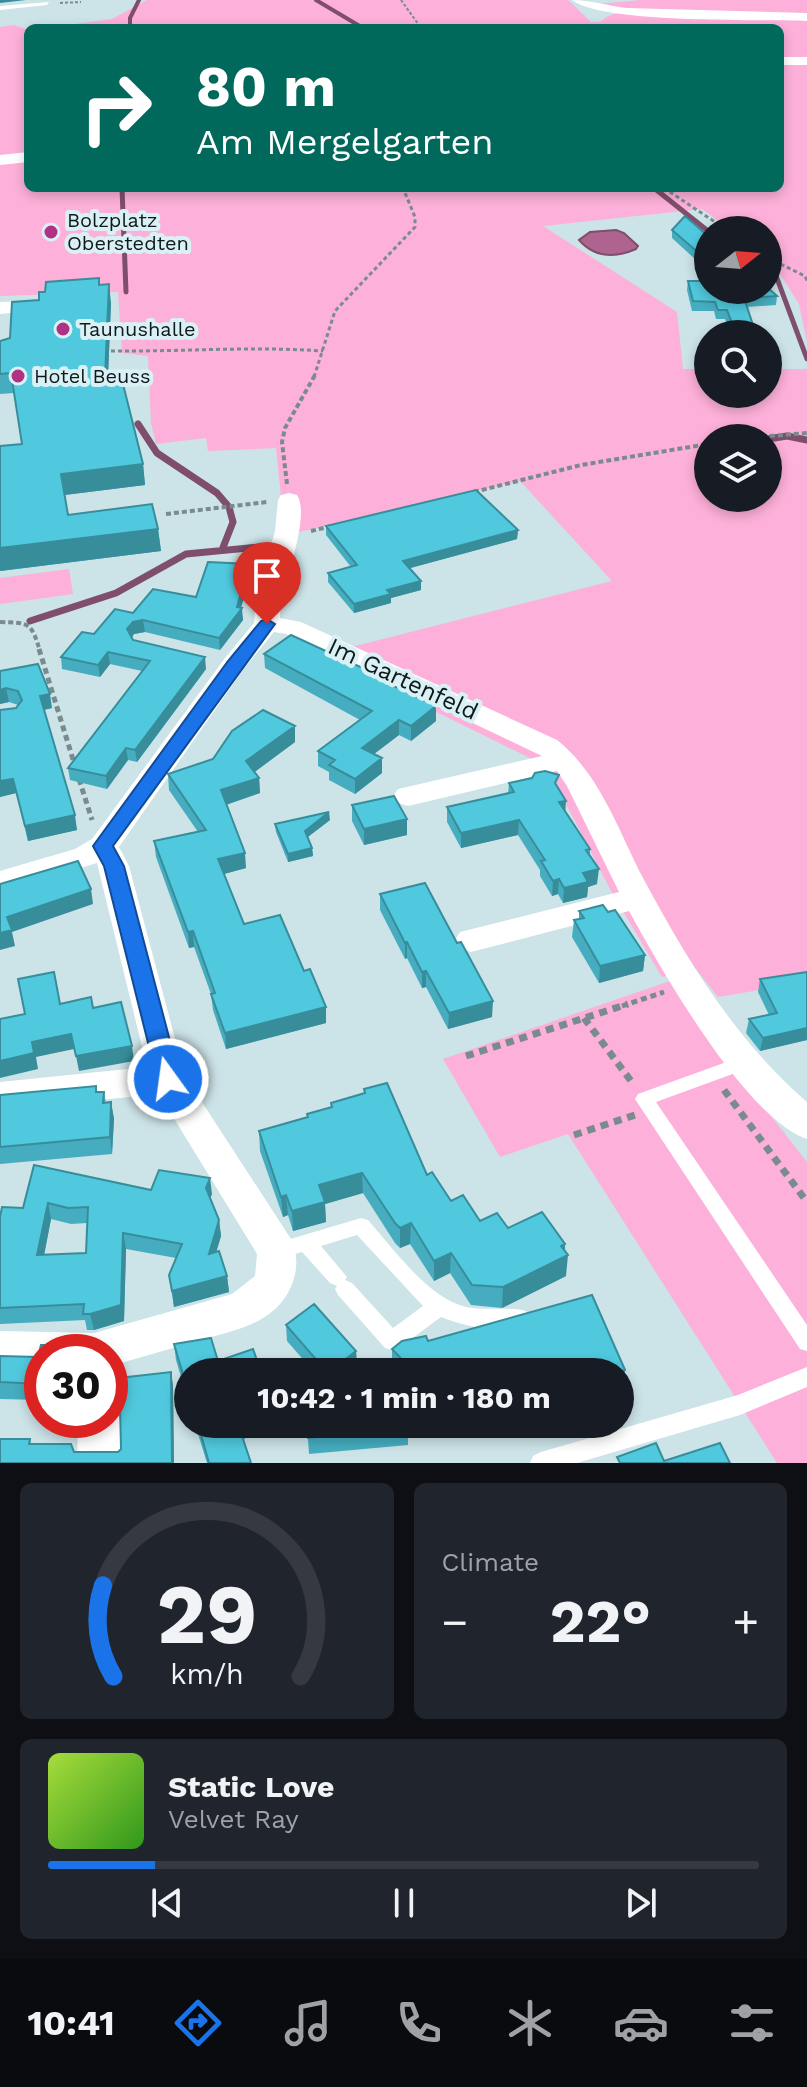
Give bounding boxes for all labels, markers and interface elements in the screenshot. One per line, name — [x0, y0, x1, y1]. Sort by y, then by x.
text: 80 m — [196, 54, 336, 120]
icon: right — [64, 56, 168, 160]
text: Am Mergelgarten — [196, 121, 494, 163]
place label: Bolzplatz Oberstedten — [67, 208, 189, 255]
north arrow — [694, 216, 782, 304]
map controls — [694, 216, 782, 512]
marker: Bolzplatz Oberstedten — [42, 223, 60, 241]
place label: Taunushalle — [79, 317, 195, 341]
marker: Taunushalle — [54, 320, 72, 338]
button: search — [694, 320, 782, 408]
place label: Hotel Beuss — [34, 364, 151, 388]
marker: Hotel Beuss — [9, 367, 27, 385]
button: layers — [694, 424, 782, 512]
pin — [233, 542, 301, 624]
icon: arrive — [245, 554, 289, 598]
street label: Im Gartenfeld — [324, 632, 482, 726]
position arrow — [126, 1037, 210, 1121]
speed limit sign: 30 — [24, 1334, 128, 1438]
text: 10:42 · 1 min · 180 m — [257, 1380, 551, 1415]
text: Climate — [442, 1547, 539, 1577]
text: 29 — [156, 1566, 257, 1663]
text: 22° — [550, 1586, 651, 1657]
text: − — [442, 1596, 468, 1648]
text: + — [732, 1596, 759, 1648]
text: km/h — [170, 1657, 244, 1691]
text: Static Love — [168, 1769, 334, 1804]
text: Velvet Ray — [168, 1804, 299, 1834]
icon: previous — [145, 1881, 189, 1925]
icon: pause — [382, 1881, 426, 1925]
icon: next — [619, 1881, 663, 1925]
icon: directions — [170, 1995, 226, 2051]
icon: music — [280, 1995, 336, 2051]
icon: phone — [391, 1995, 447, 2051]
icon: climate — [502, 1995, 558, 2051]
icon: car — [613, 1995, 669, 2051]
icon: filters — [724, 1995, 780, 2051]
text: 10:41 — [27, 2002, 115, 2044]

